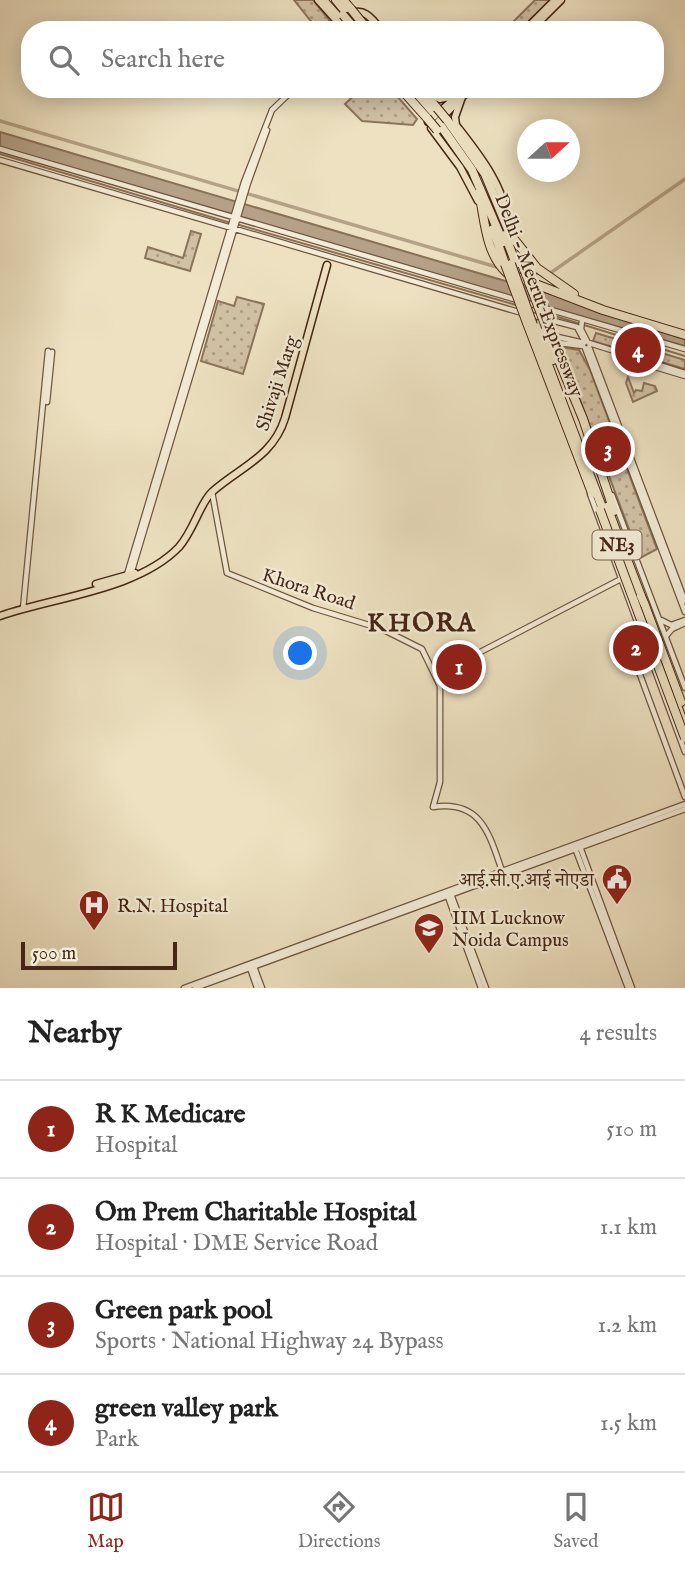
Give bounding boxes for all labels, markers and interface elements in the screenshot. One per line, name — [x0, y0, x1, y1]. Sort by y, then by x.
search box — [21, 21, 664, 98]
icon: search — [45, 41, 83, 79]
text: Search here — [101, 43, 225, 76]
north arrow — [517, 119, 580, 182]
street label: Delhi - Meerut Expressway — [488, 191, 588, 401]
pin: 4 — [615, 324, 661, 376]
street label: Shivaji Marg — [251, 332, 305, 434]
pin: 3 — [585, 423, 631, 475]
road number: NE3 — [592, 530, 642, 560]
street label: Khora Road — [259, 564, 359, 616]
district label: KHORA — [367, 607, 477, 640]
pin: 2 — [613, 622, 659, 674]
your location — [283, 636, 317, 670]
pin: 1 — [436, 641, 482, 693]
public building icon: आई.सी.ए.आई नोएडा — [600, 862, 634, 906]
place label: आई.सी.ए.आई नोएडा — [459, 869, 595, 893]
hospital icon: R.N. Hospital — [77, 888, 111, 932]
place label: R.N. Hospital — [117, 895, 229, 919]
place label: IIM Lucknow Noida Campus — [452, 907, 569, 953]
school or university icon: IIM Lucknow Noida Campus — [412, 911, 446, 955]
scale bar — [21, 939, 177, 971]
text: 500 m — [32, 942, 76, 966]
text: Nearby — [28, 1015, 121, 1053]
text: 4 results — [579, 1019, 657, 1048]
text: R K Medicare — [95, 1098, 246, 1131]
text: 1 — [47, 1115, 55, 1144]
text: 510 m — [606, 1115, 657, 1144]
text: Hospital — [95, 1131, 177, 1160]
text: Om Prem Charitable Hospital — [95, 1196, 416, 1229]
text: 2 — [46, 1213, 56, 1242]
text: 1.1 km — [600, 1213, 657, 1242]
text: Hospital · DME Service Road — [95, 1229, 378, 1258]
text: Green park pool — [95, 1294, 272, 1327]
text: 3 — [47, 1311, 55, 1340]
text: 1.2 km — [598, 1311, 657, 1340]
text: Sports · National Highway 24 Bypass — [95, 1327, 444, 1356]
text: green valley park — [95, 1392, 278, 1425]
text: 4 — [45, 1409, 57, 1438]
text: 1.5 km — [600, 1409, 657, 1438]
text: Park — [95, 1425, 139, 1454]
tab: Map — [87, 1488, 125, 1554]
tab: Directions — [298, 1488, 380, 1554]
tab: Saved — [553, 1488, 598, 1554]

